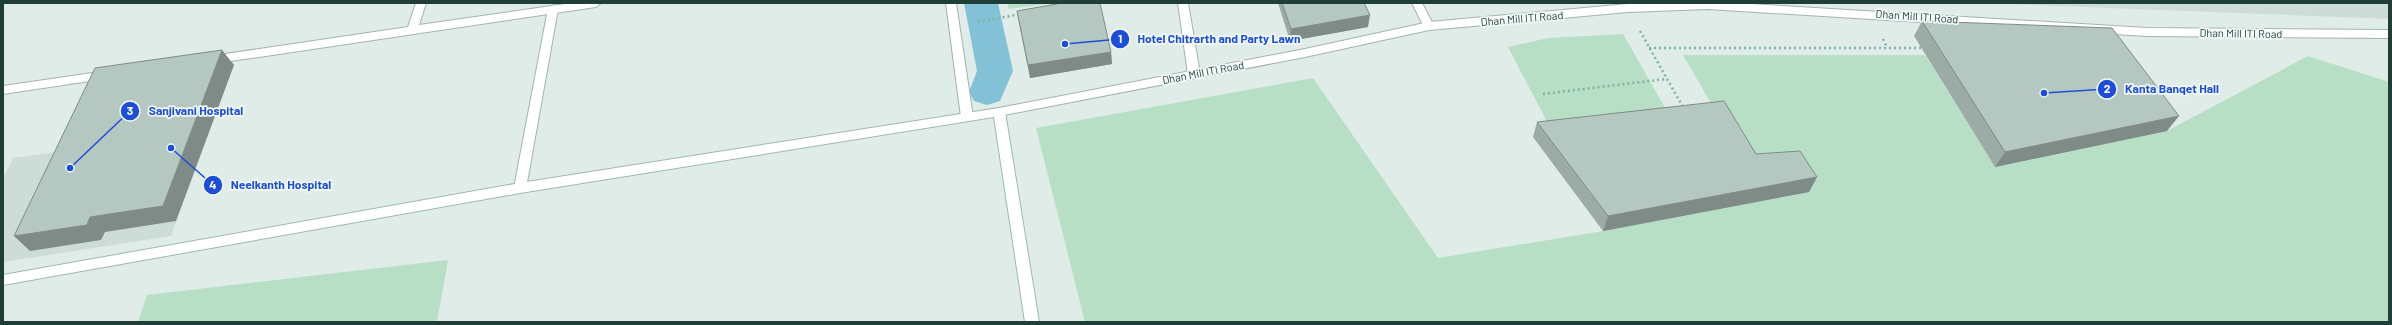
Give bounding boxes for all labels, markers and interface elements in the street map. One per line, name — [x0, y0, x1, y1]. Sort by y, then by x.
street label: Dhan Mill ITI Road — [1875, 7, 1959, 25]
street label: Dhan Mill ITI Road — [1480, 8, 1564, 28]
street label: Dhan Mill ITI Road — [2199, 26, 2283, 40]
callout: Hotel Chitrarth and Party Lawn — [1110, 27, 1309, 51]
text: 1 — [1118, 31, 1122, 45]
text: Hotel Chitrarth and Party Lawn — [1137, 31, 1301, 45]
street label: Dhan Mill ITI Road — [1161, 58, 1245, 86]
callout: Kanta Banqet Hall — [2097, 77, 2227, 101]
text: 2 — [2104, 81, 2111, 95]
text: Kanta Banqet Hall — [2125, 81, 2219, 95]
callout: Sanjivani Hospital — [120, 99, 251, 123]
text: 3 — [127, 103, 133, 117]
text: Sanjivani Hospital — [149, 103, 243, 117]
callout: Neelkanth Hospital — [203, 173, 340, 197]
text: 4 — [209, 177, 217, 191]
text: Neelkanth Hospital — [231, 177, 331, 191]

